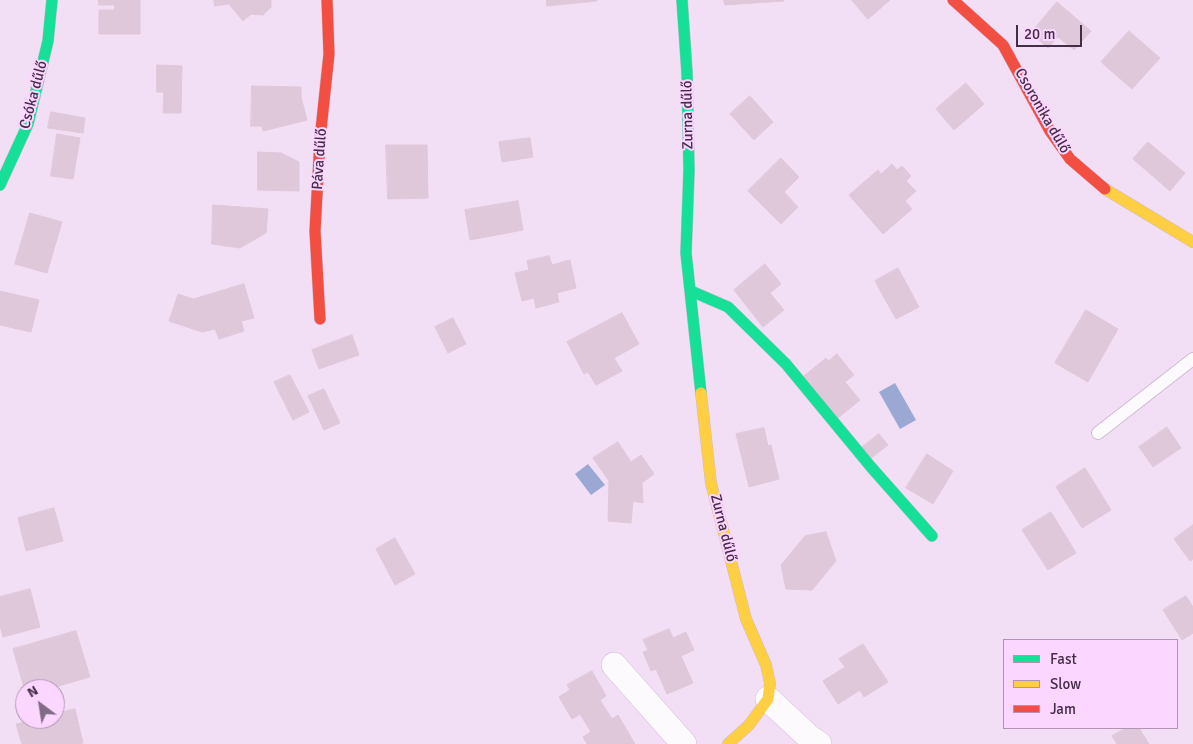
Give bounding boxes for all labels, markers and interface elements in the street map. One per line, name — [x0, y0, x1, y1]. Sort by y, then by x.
scale bar — [1018, 15, 1084, 47]
text: 20 m — [1024, 25, 1055, 43]
street label: Csóka dűlő — [16, 59, 52, 131]
street label: Csoronika dűlő — [1010, 65, 1074, 157]
street label: Zurna dűlő — [678, 80, 698, 150]
street label: Páva dűlő — [309, 128, 331, 190]
street label: Zurna dűlő — [706, 492, 740, 564]
legend — [1003, 639, 1178, 729]
text: Fast — [1050, 650, 1077, 668]
text: Slow — [1050, 675, 1081, 693]
north arrow — [15, 679, 65, 729]
text: N — [24, 682, 41, 701]
text: Jam — [1050, 700, 1076, 718]

